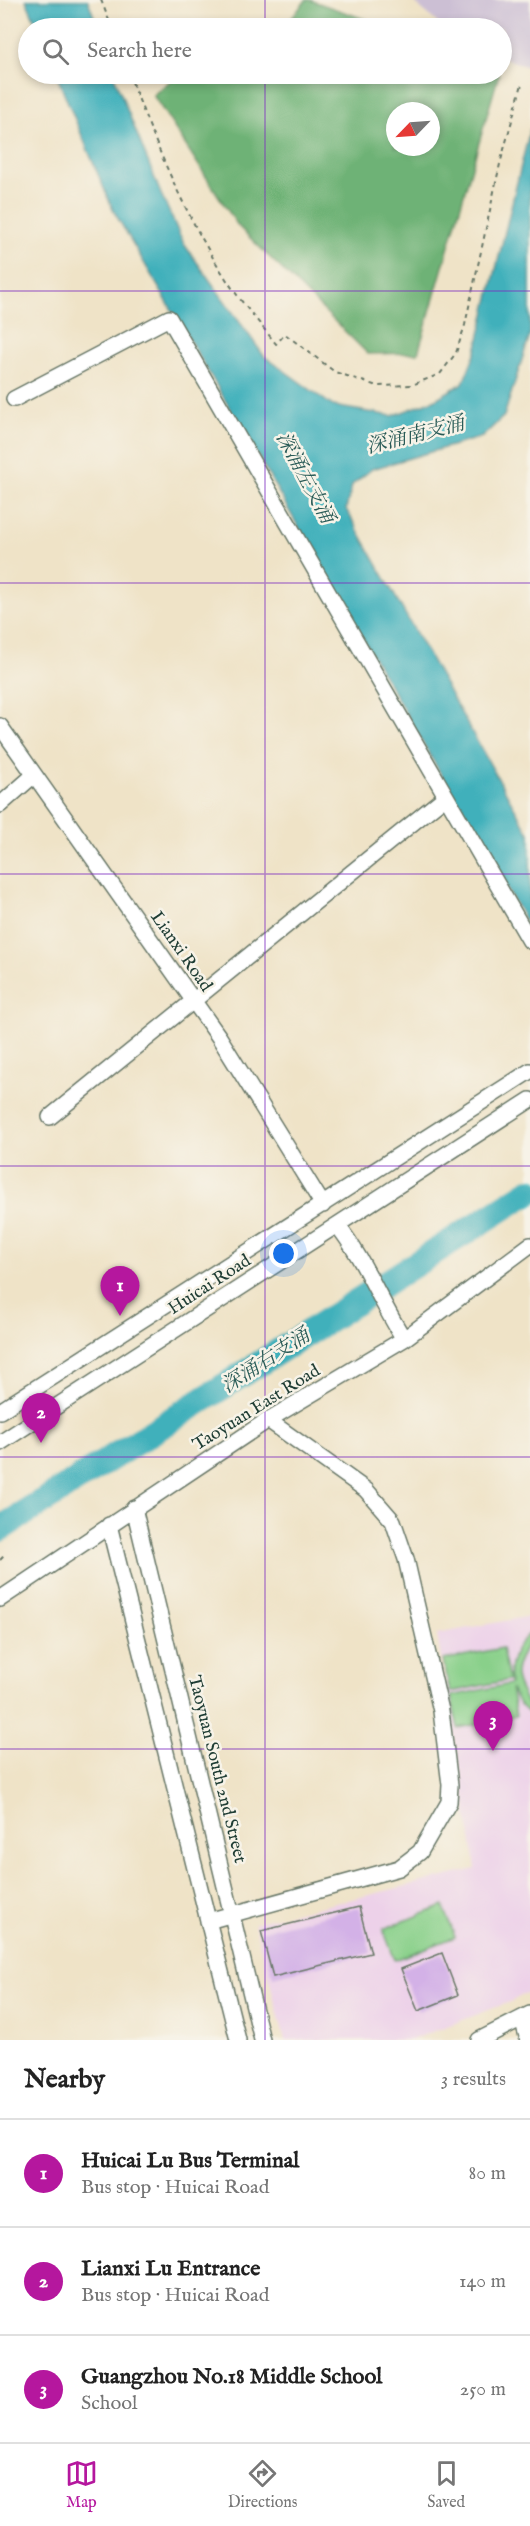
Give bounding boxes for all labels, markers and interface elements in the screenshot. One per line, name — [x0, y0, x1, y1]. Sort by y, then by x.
search box — [18, 18, 512, 84]
icon: search — [39, 35, 72, 68]
text: Search here — [87, 37, 192, 65]
north arrow — [386, 102, 440, 156]
water label: 深涌南支涌 — [364, 411, 469, 460]
water label: 深涌左支涌 — [270, 428, 340, 529]
street label: Lianxi Road — [145, 907, 217, 997]
your location — [269, 1239, 298, 1268]
street label: Huicai Road — [164, 1250, 256, 1321]
pin: 1 — [100, 1266, 140, 1316]
water label: 深涌右支涌 — [217, 1322, 316, 1399]
street label: Taoyuan East Road — [189, 1360, 325, 1457]
pin: 2 — [22, 1394, 60, 1443]
street label: Taoyuan South 2nd Street — [182, 1673, 251, 1866]
pin: 3 — [474, 1702, 512, 1751]
text: Nearby — [24, 2063, 105, 2096]
text: 3 results — [441, 2067, 506, 2092]
text: Huicai Lu Bus Terminal — [81, 2147, 299, 2175]
text: 1 — [40, 2161, 47, 2186]
text: 80 m — [469, 2161, 506, 2186]
text: Bus stop · Huicai Road — [81, 2175, 269, 2200]
text: Lianxi Lu Entrance — [81, 2255, 260, 2283]
text: 2 — [39, 2269, 48, 2294]
text: 140 m — [459, 2269, 506, 2294]
text: Bus stop · Huicai Road — [81, 2283, 269, 2308]
text: Guangzhou No.18 Middle School — [81, 2363, 382, 2391]
text: 3 — [40, 2377, 47, 2402]
text: 250 m — [460, 2377, 506, 2402]
text: School — [81, 2391, 137, 2416]
tab: Map — [65, 2457, 98, 2513]
tab: Directions — [228, 2457, 297, 2513]
tab: Saved — [427, 2457, 465, 2513]

